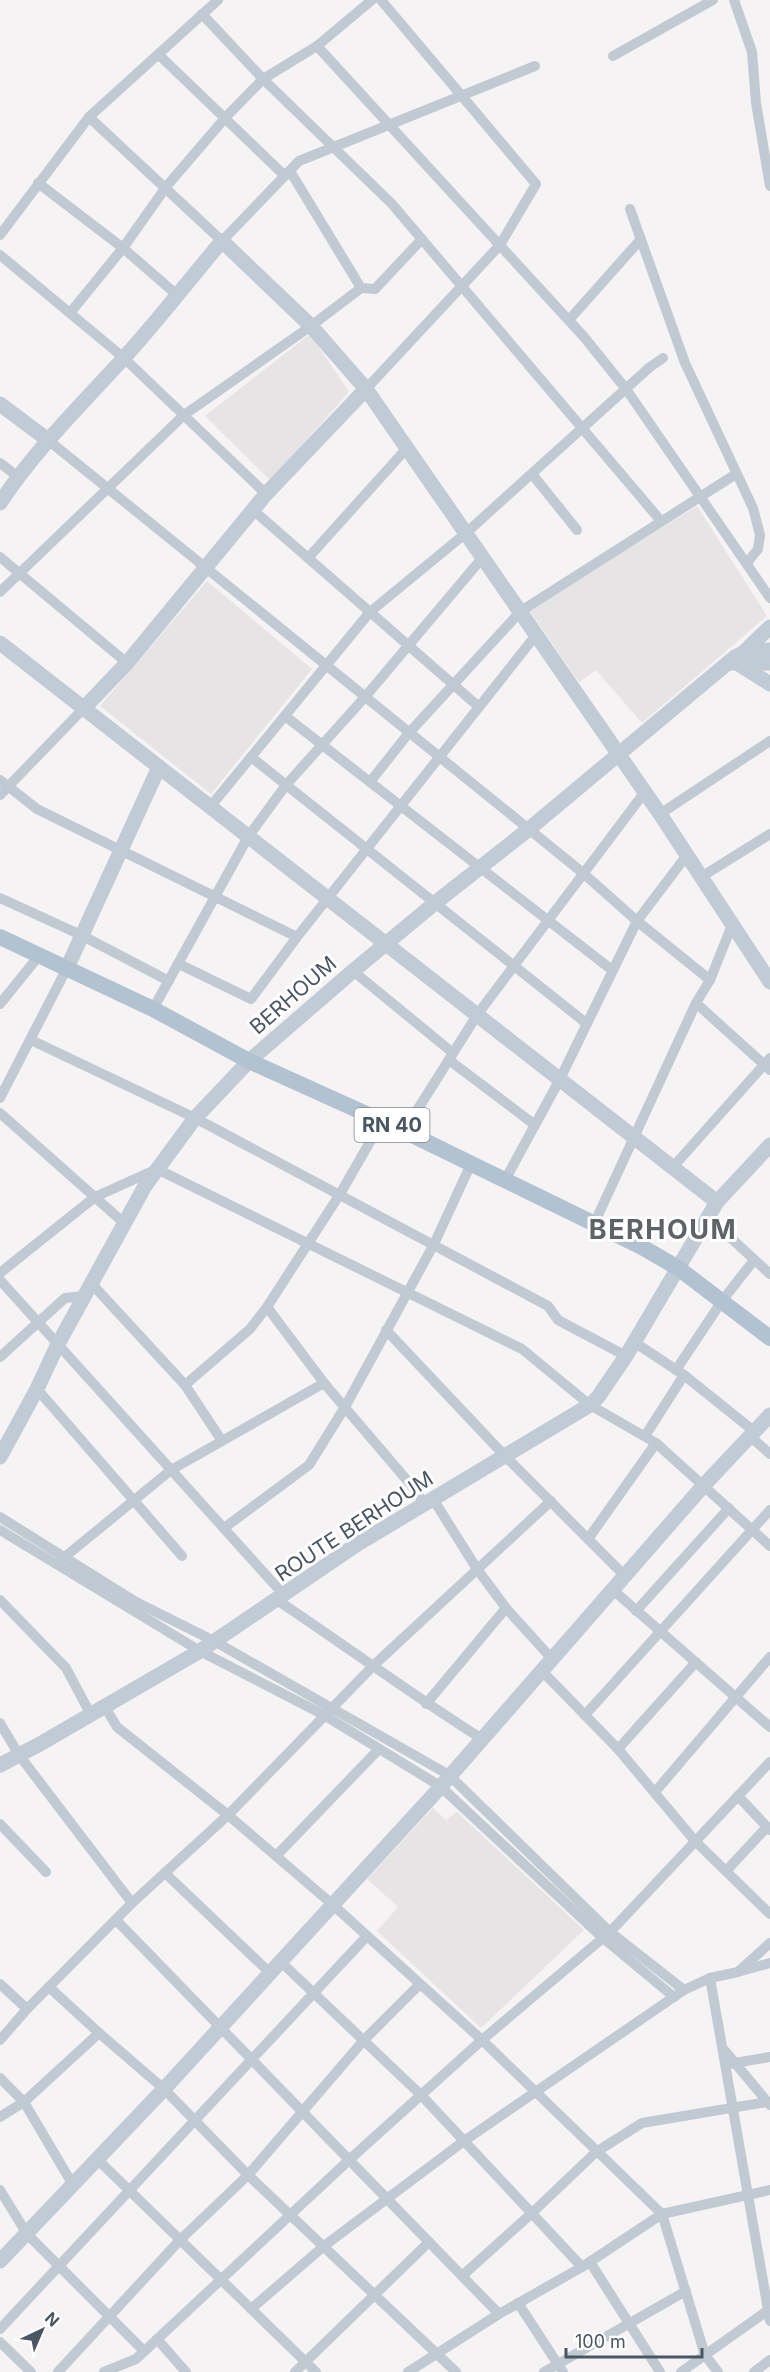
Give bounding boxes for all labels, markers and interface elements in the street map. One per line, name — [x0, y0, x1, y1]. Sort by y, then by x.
street label: BERHOUM — [245, 951, 341, 1039]
road number: RN 40 — [354, 1108, 430, 1142]
district label: BERHOUM — [589, 1213, 737, 1246]
street label: ROUTE BERHOUM — [270, 1466, 438, 1586]
north arrow — [12, 2300, 72, 2360]
text: N — [41, 2308, 64, 2331]
scale bar — [566, 2321, 702, 2359]
text: 100 m — [575, 2331, 626, 2352]

